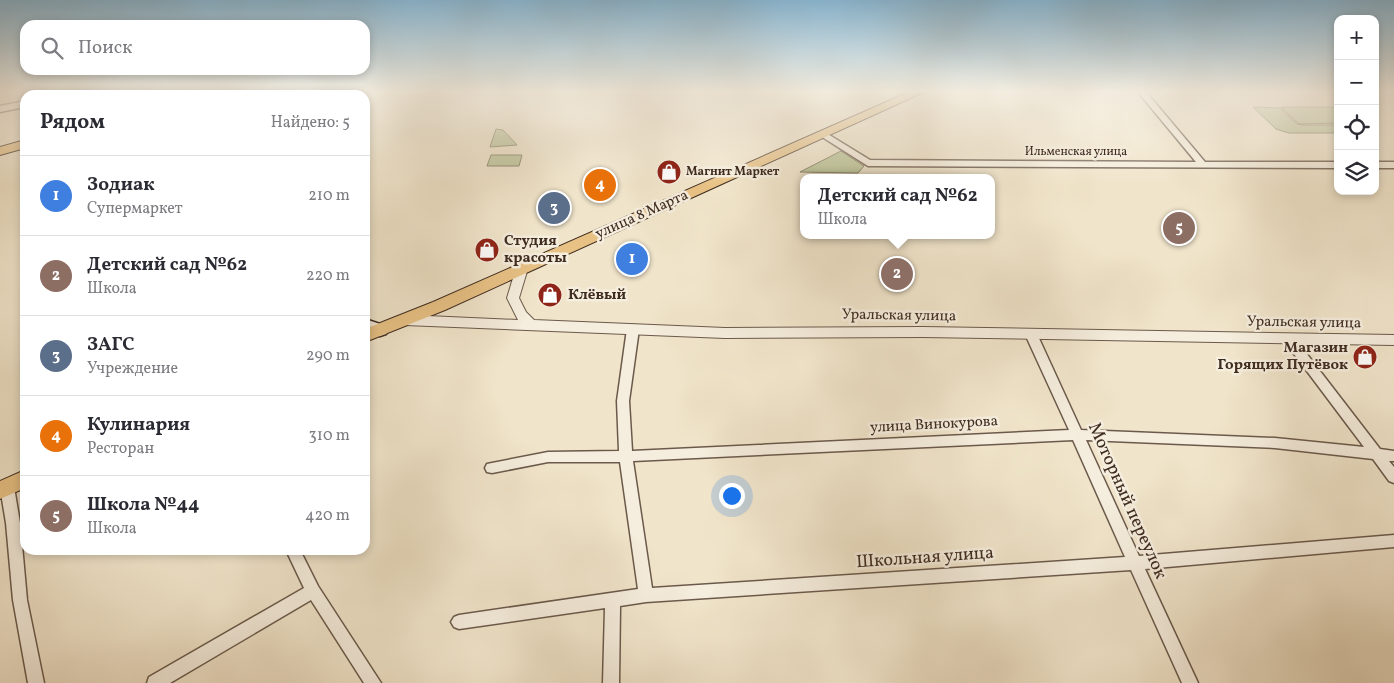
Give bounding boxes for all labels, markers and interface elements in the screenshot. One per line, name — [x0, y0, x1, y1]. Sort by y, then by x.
map controls — [1334, 15, 1379, 195]
button: + — [1334, 15, 1379, 60]
search box — [20, 20, 370, 75]
icon: search — [38, 34, 66, 62]
text: Поиск — [78, 35, 132, 61]
button: − — [1334, 60, 1379, 105]
button: locate — [1334, 105, 1379, 150]
text: Рядом — [40, 108, 105, 137]
text: Найдено: 5 — [271, 112, 350, 134]
street label: Ильменская улица — [1025, 144, 1127, 160]
button: layers — [1334, 150, 1379, 195]
shop icon: Магнит Маркет — [656, 159, 682, 185]
place label: Магнит Маркет — [686, 164, 780, 180]
pin: 4 — [584, 166, 616, 204]
text: Зодиак — [87, 172, 155, 198]
popup — [800, 174, 995, 239]
text: Детский сад №62 — [817, 183, 978, 209]
text: 1 — [53, 185, 59, 207]
text: 210 m — [308, 185, 350, 207]
street label: улица 8 Марта — [592, 185, 692, 245]
pin: 3 — [538, 189, 570, 227]
text: Супермаркет — [87, 198, 183, 220]
text: Школа — [817, 209, 867, 231]
pin: 5 — [1163, 209, 1195, 247]
place label: Студия красоты — [504, 231, 567, 269]
shop icon: Студия красоты — [474, 237, 500, 263]
pin: 1 — [616, 240, 648, 278]
text: Детский сад №62 — [87, 252, 247, 278]
pin: 2 — [881, 255, 913, 293]
text: 2 — [52, 265, 60, 287]
text: 220 m — [306, 265, 350, 287]
text: Школа — [87, 278, 137, 300]
shop icon: Клёвый — [537, 282, 563, 308]
place label: Клёвый — [568, 285, 626, 306]
street label: Уральская улица — [842, 305, 956, 327]
street label: Уральская улица — [1247, 312, 1361, 334]
text: ЗАГС — [87, 332, 134, 358]
place label: Магазин Горящих Путёвок — [1218, 338, 1348, 376]
shop icon: Магазин Горящих Путёвок — [1352, 344, 1378, 370]
text: 3 — [52, 345, 60, 367]
text: 290 m — [306, 345, 350, 367]
text: Учреждение — [87, 358, 178, 380]
street label: улица Винокурова — [870, 411, 998, 439]
text: Кулинария — [87, 412, 190, 438]
street label: Моторный переулок — [1081, 419, 1173, 584]
text: 4 — [51, 425, 61, 447]
text: 310 m — [309, 425, 350, 447]
text: Ресторан — [87, 438, 154, 460]
your location — [719, 483, 745, 509]
text: Школа №44 — [87, 492, 200, 518]
text: 5 — [52, 505, 60, 527]
text: 420 m — [305, 505, 350, 527]
text: Школа — [87, 518, 137, 540]
street label: Школьная улица — [855, 541, 995, 575]

